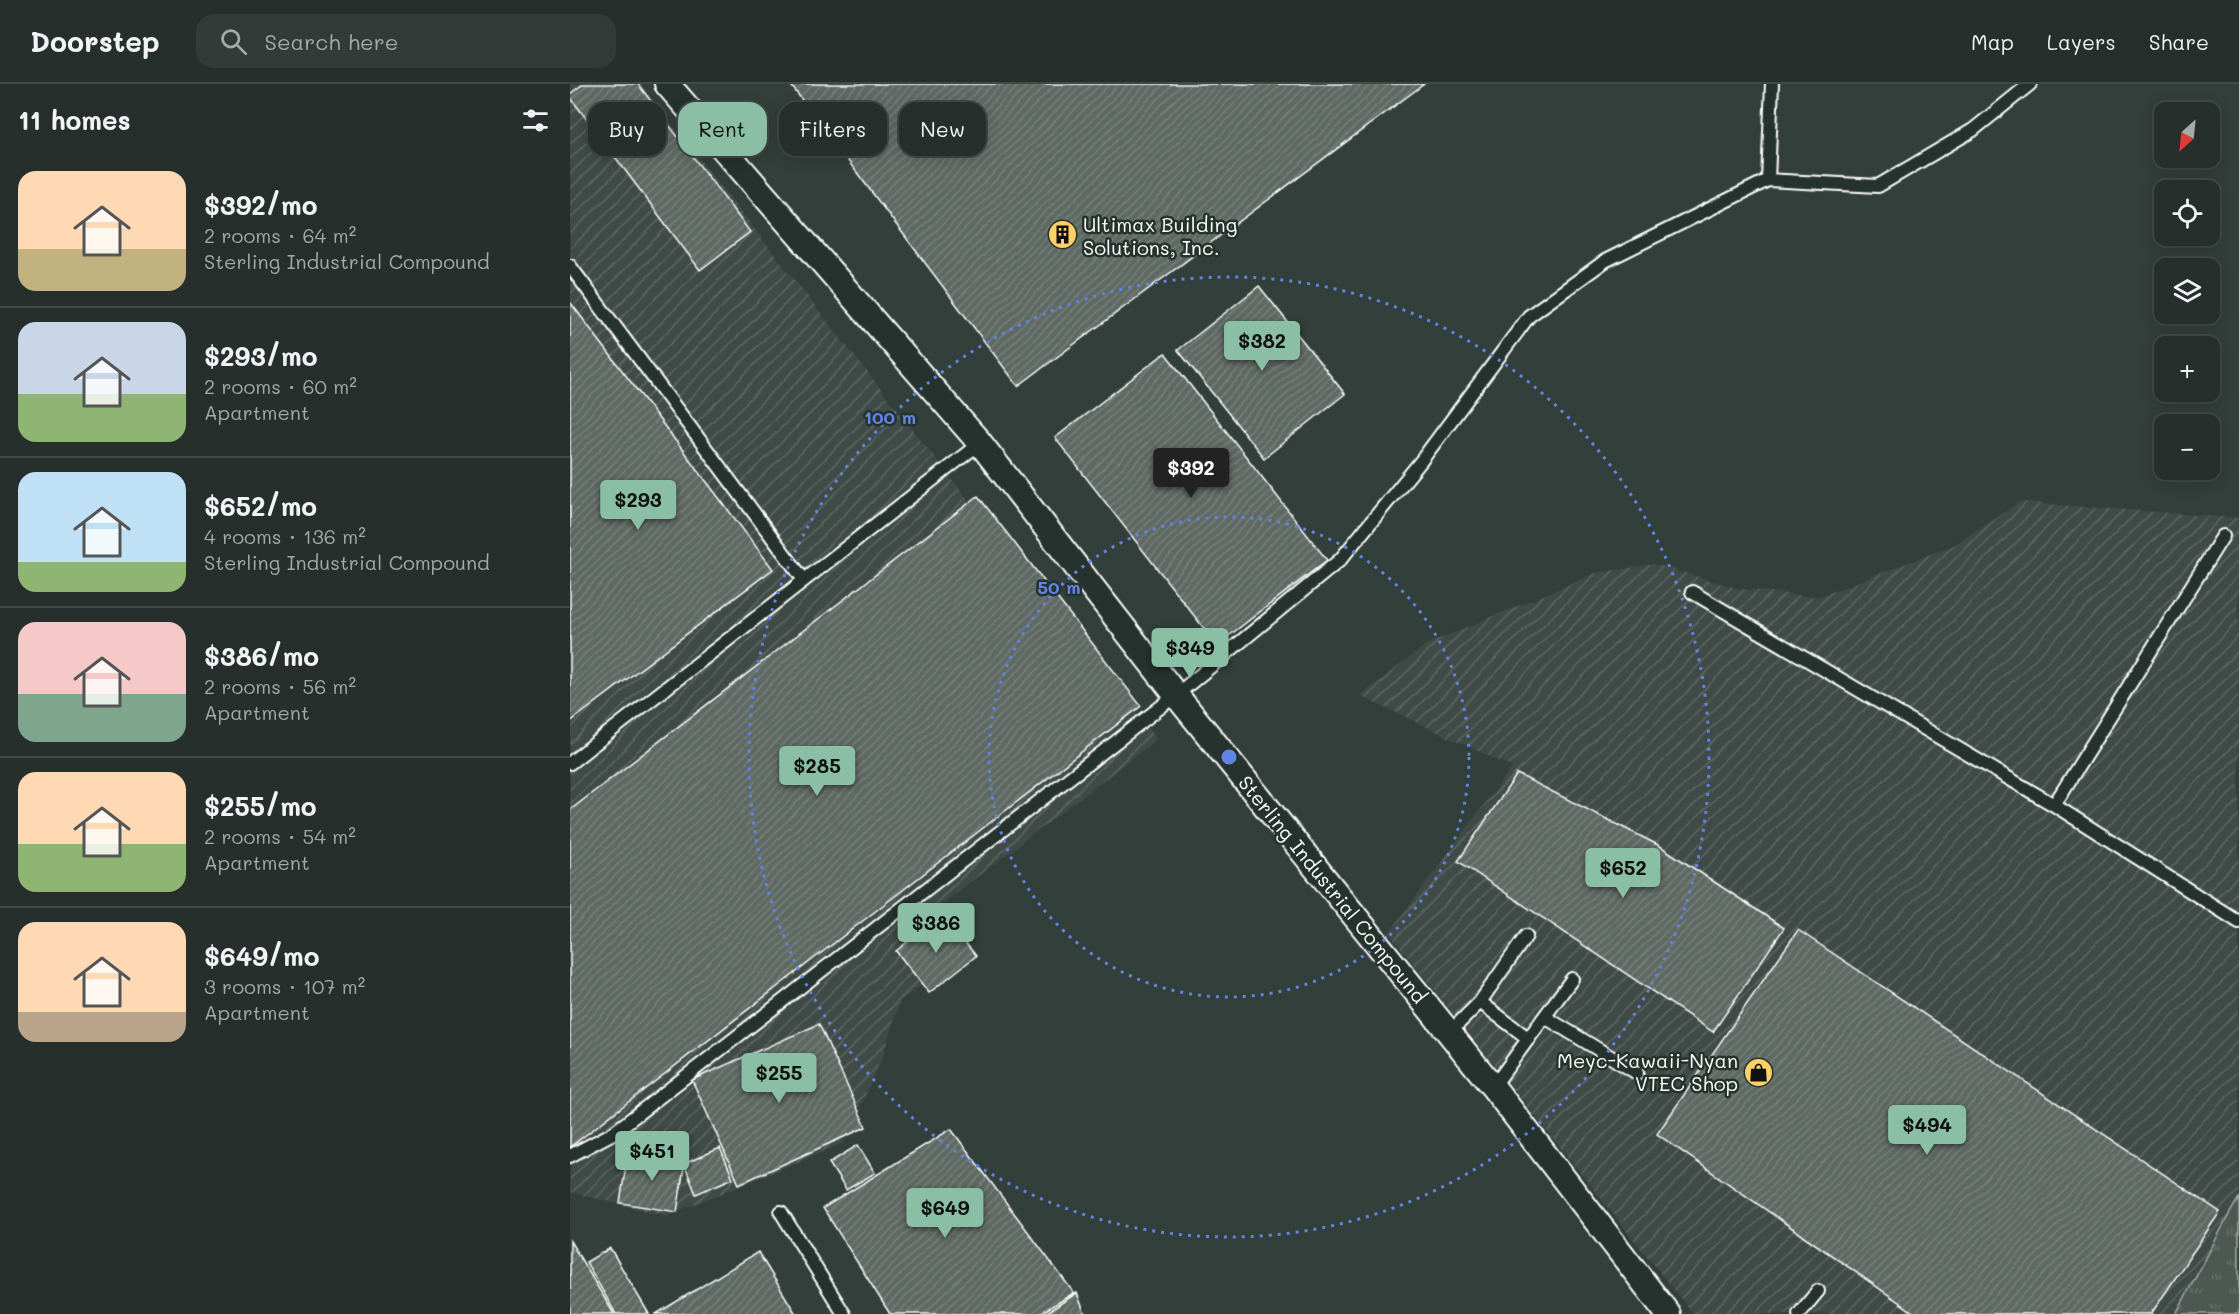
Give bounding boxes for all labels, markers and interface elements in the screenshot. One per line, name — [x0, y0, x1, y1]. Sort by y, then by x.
search box — [196, 14, 616, 68]
text: Doorstep — [30, 23, 160, 59]
icon: search — [217, 25, 250, 58]
text: Search here — [265, 27, 398, 56]
text: Map — [1971, 28, 2014, 55]
text: Layers — [2047, 28, 2116, 55]
text: Share — [2149, 28, 2209, 55]
chip: Buy — [588, 102, 666, 156]
chip: Rent — [678, 102, 767, 156]
chip: Filters — [779, 102, 887, 156]
chip: New — [899, 102, 986, 156]
north arrow — [2154, 102, 2220, 168]
map controls — [2154, 102, 2220, 480]
text: 11 homes — [18, 103, 131, 137]
icon: filters — [519, 104, 552, 137]
button: locate — [2154, 180, 2220, 246]
text: $392/mo — [204, 188, 317, 222]
icon: home — [66, 195, 138, 267]
place label: Ultimax Building Solutions, Inc. — [1083, 211, 1237, 260]
building icon: Ultimax Building Solutions, Inc. — [1046, 219, 1078, 251]
text: 2 rooms · 64 m² — [204, 222, 356, 248]
text: Sterling Industrial Compound — [204, 248, 490, 274]
button: layers — [2154, 258, 2220, 324]
pin: $382 — [1226, 321, 1298, 372]
text: $382 — [1238, 327, 1286, 353]
button: + — [2154, 336, 2220, 402]
text: $293/mo — [204, 339, 317, 373]
icon: home — [66, 346, 138, 418]
text: 2 rooms · 60 m² — [204, 373, 357, 399]
text: Apartment — [204, 399, 310, 425]
text: 100 m — [864, 405, 916, 429]
button: − — [2154, 414, 2220, 480]
pin: $392 — [1155, 448, 1227, 499]
text: $392 — [1167, 454, 1215, 480]
pin: $293 — [602, 480, 674, 531]
text: $293 — [614, 486, 662, 512]
text: $652/mo — [204, 489, 317, 523]
icon: home — [66, 496, 138, 568]
text: 4 rooms · 136 m² — [204, 523, 366, 549]
text: Sterling Industrial Compound — [204, 549, 490, 575]
text: 50 m — [1038, 575, 1080, 599]
pin: $349 — [1154, 628, 1226, 679]
text: $349 — [1165, 634, 1215, 660]
text: $386/mo — [204, 639, 319, 673]
icon: home — [66, 646, 138, 718]
text: 2 rooms · 56 m² — [204, 673, 356, 699]
text: Apartment — [204, 699, 310, 725]
pin: $285 — [781, 746, 853, 797]
centre of rings — [1219, 747, 1239, 767]
text: $285 — [793, 752, 841, 778]
street label: Sterling Industrial Compound — [1233, 770, 1433, 1008]
text: $255/mo — [204, 789, 317, 823]
icon: home — [66, 796, 138, 868]
text: 2 rooms · 54 m² — [204, 823, 356, 849]
pin: $652 — [1587, 848, 1659, 899]
text: Apartment — [204, 849, 310, 875]
text: $652 — [1599, 854, 1647, 880]
pin: $386 — [900, 903, 972, 954]
text: $386 — [912, 909, 960, 935]
text: $649/mo — [204, 939, 320, 973]
icon: home — [66, 946, 138, 1018]
text: 3 rooms · 107 m² — [204, 973, 365, 999]
text: Apartment — [204, 999, 310, 1025]
place label: Meyc-Kawaii-Nyan VTEC Shop — [1557, 1047, 1738, 1096]
pin: $255 — [743, 1053, 815, 1104]
shop icon: Meyc-Kawaii-Nyan VTEC Shop — [1743, 1056, 1775, 1088]
text: $255 — [756, 1059, 802, 1085]
pin: $494 — [1891, 1105, 1963, 1156]
text: $494 — [1902, 1111, 1952, 1137]
pin: $451 — [616, 1131, 688, 1182]
text: $451 — [629, 1137, 675, 1163]
pin: $649 — [909, 1188, 981, 1239]
text: $649 — [920, 1194, 970, 1220]

